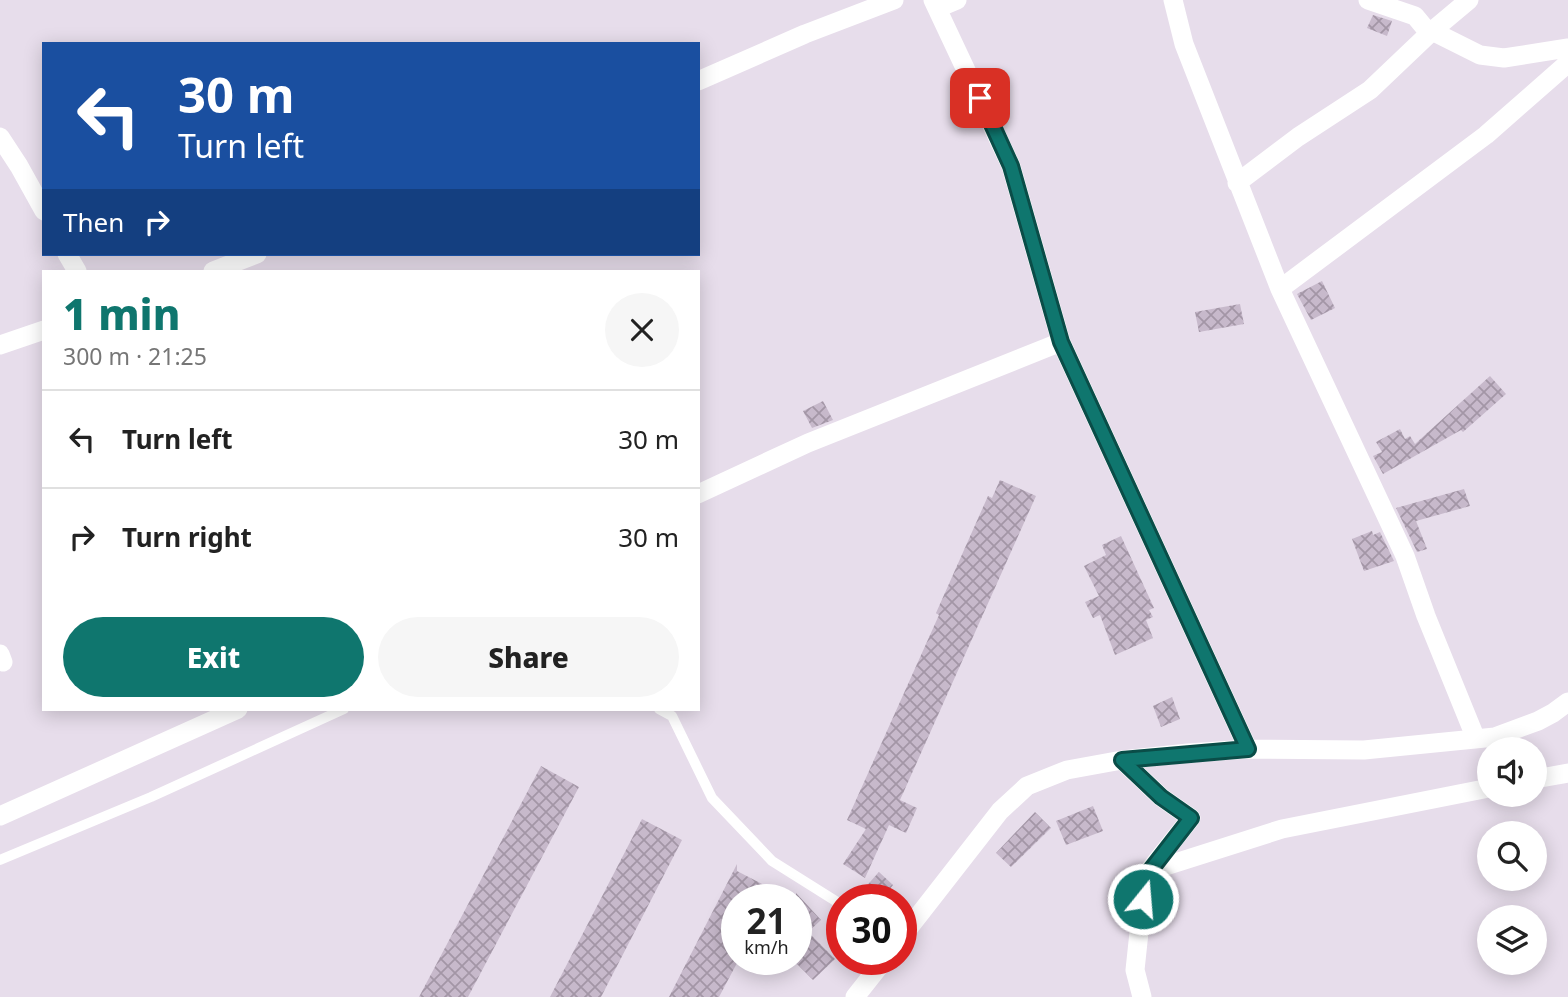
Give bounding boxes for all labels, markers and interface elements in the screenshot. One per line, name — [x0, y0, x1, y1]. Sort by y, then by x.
text: 30 m — [178, 61, 295, 127]
pin — [950, 68, 1010, 128]
icon: left — [63, 70, 154, 161]
icon: arrive — [961, 79, 999, 117]
text: Turn left — [178, 124, 304, 167]
icon: right — [138, 203, 176, 241]
text: Then — [63, 204, 124, 240]
text: 1 min — [63, 285, 180, 342]
button: close — [605, 293, 679, 367]
text: 300 m · 21:25 — [63, 340, 207, 372]
icon: left — [63, 420, 101, 458]
text: Turn left — [122, 421, 233, 457]
text: 30 m — [618, 421, 679, 457]
icon: right — [63, 518, 101, 556]
text: Turn right — [122, 519, 252, 555]
text: 30 m — [618, 519, 679, 555]
button: Exit — [63, 617, 364, 697]
button: Share — [378, 617, 679, 697]
map controls — [1477, 737, 1547, 975]
button: sound — [1477, 737, 1547, 807]
button: search — [1477, 821, 1547, 891]
position arrow — [1106, 862, 1180, 936]
speed limit sign: 30 — [826, 884, 917, 975]
text: 21 — [746, 897, 787, 944]
button: layers — [1477, 905, 1547, 975]
text: km/h — [744, 935, 789, 959]

